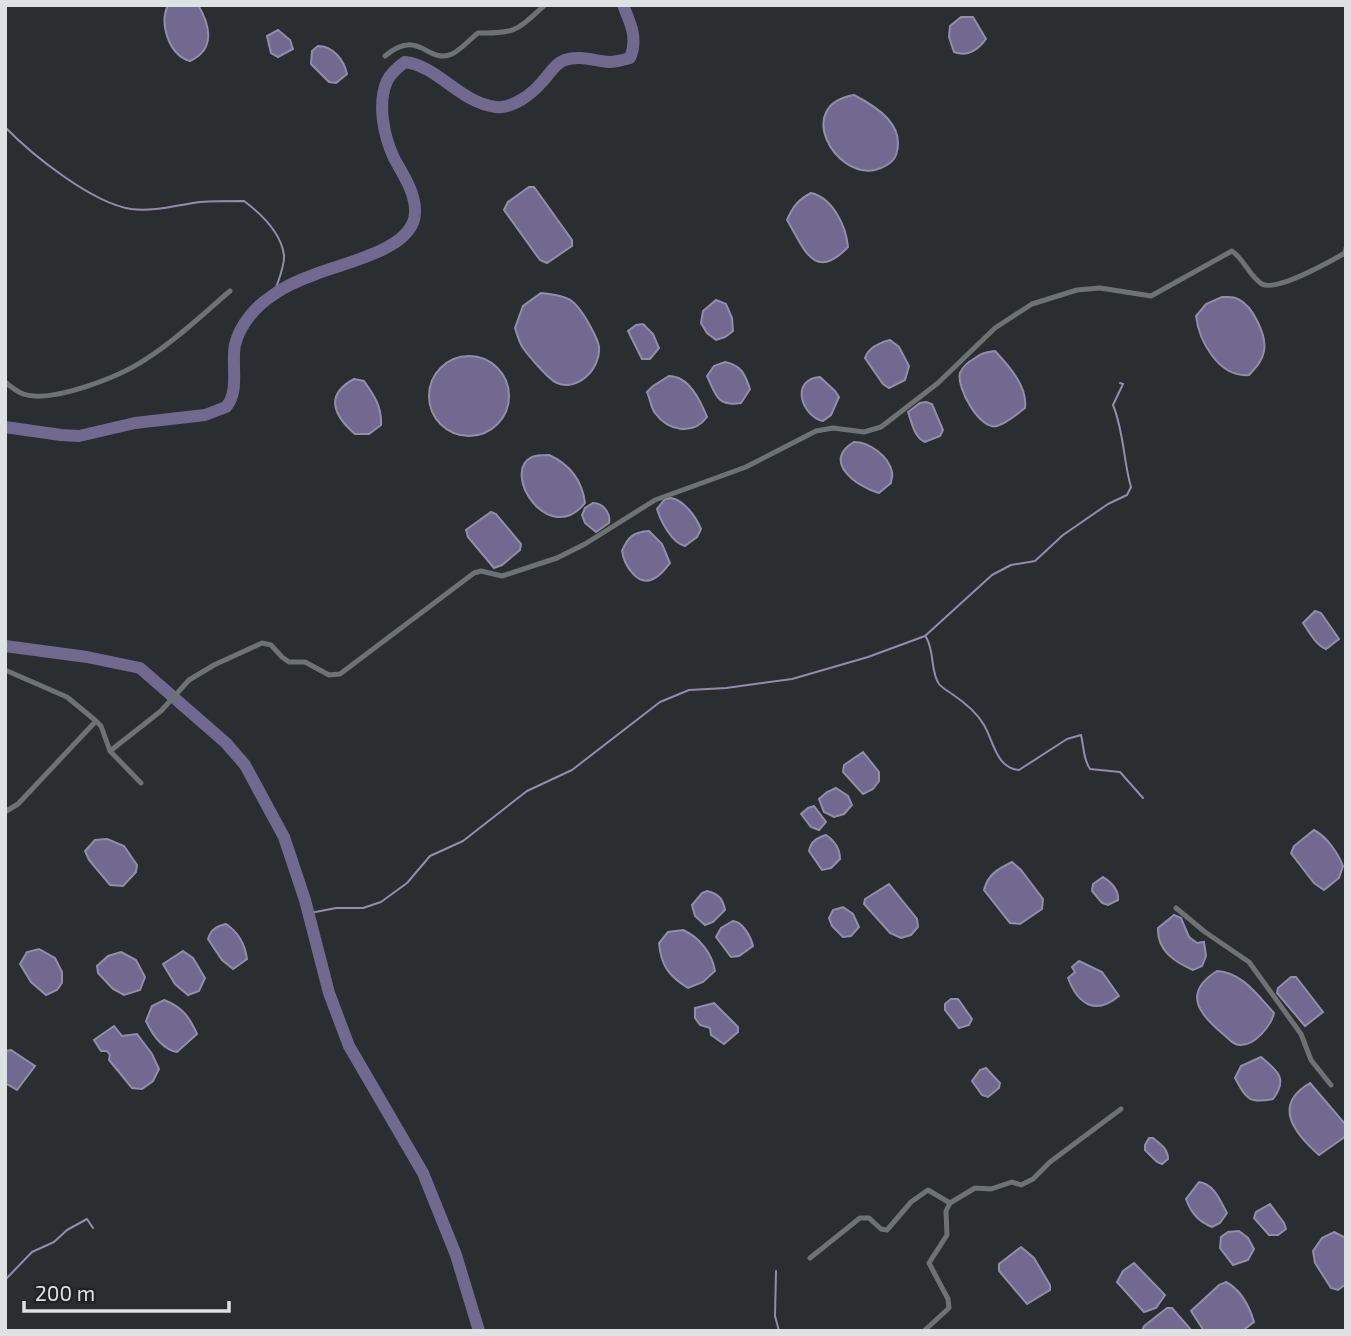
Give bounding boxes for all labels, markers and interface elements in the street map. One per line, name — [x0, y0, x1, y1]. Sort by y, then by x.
scale bar — [24, 1270, 229, 1314]
text: 200 m — [35, 1280, 95, 1305]

